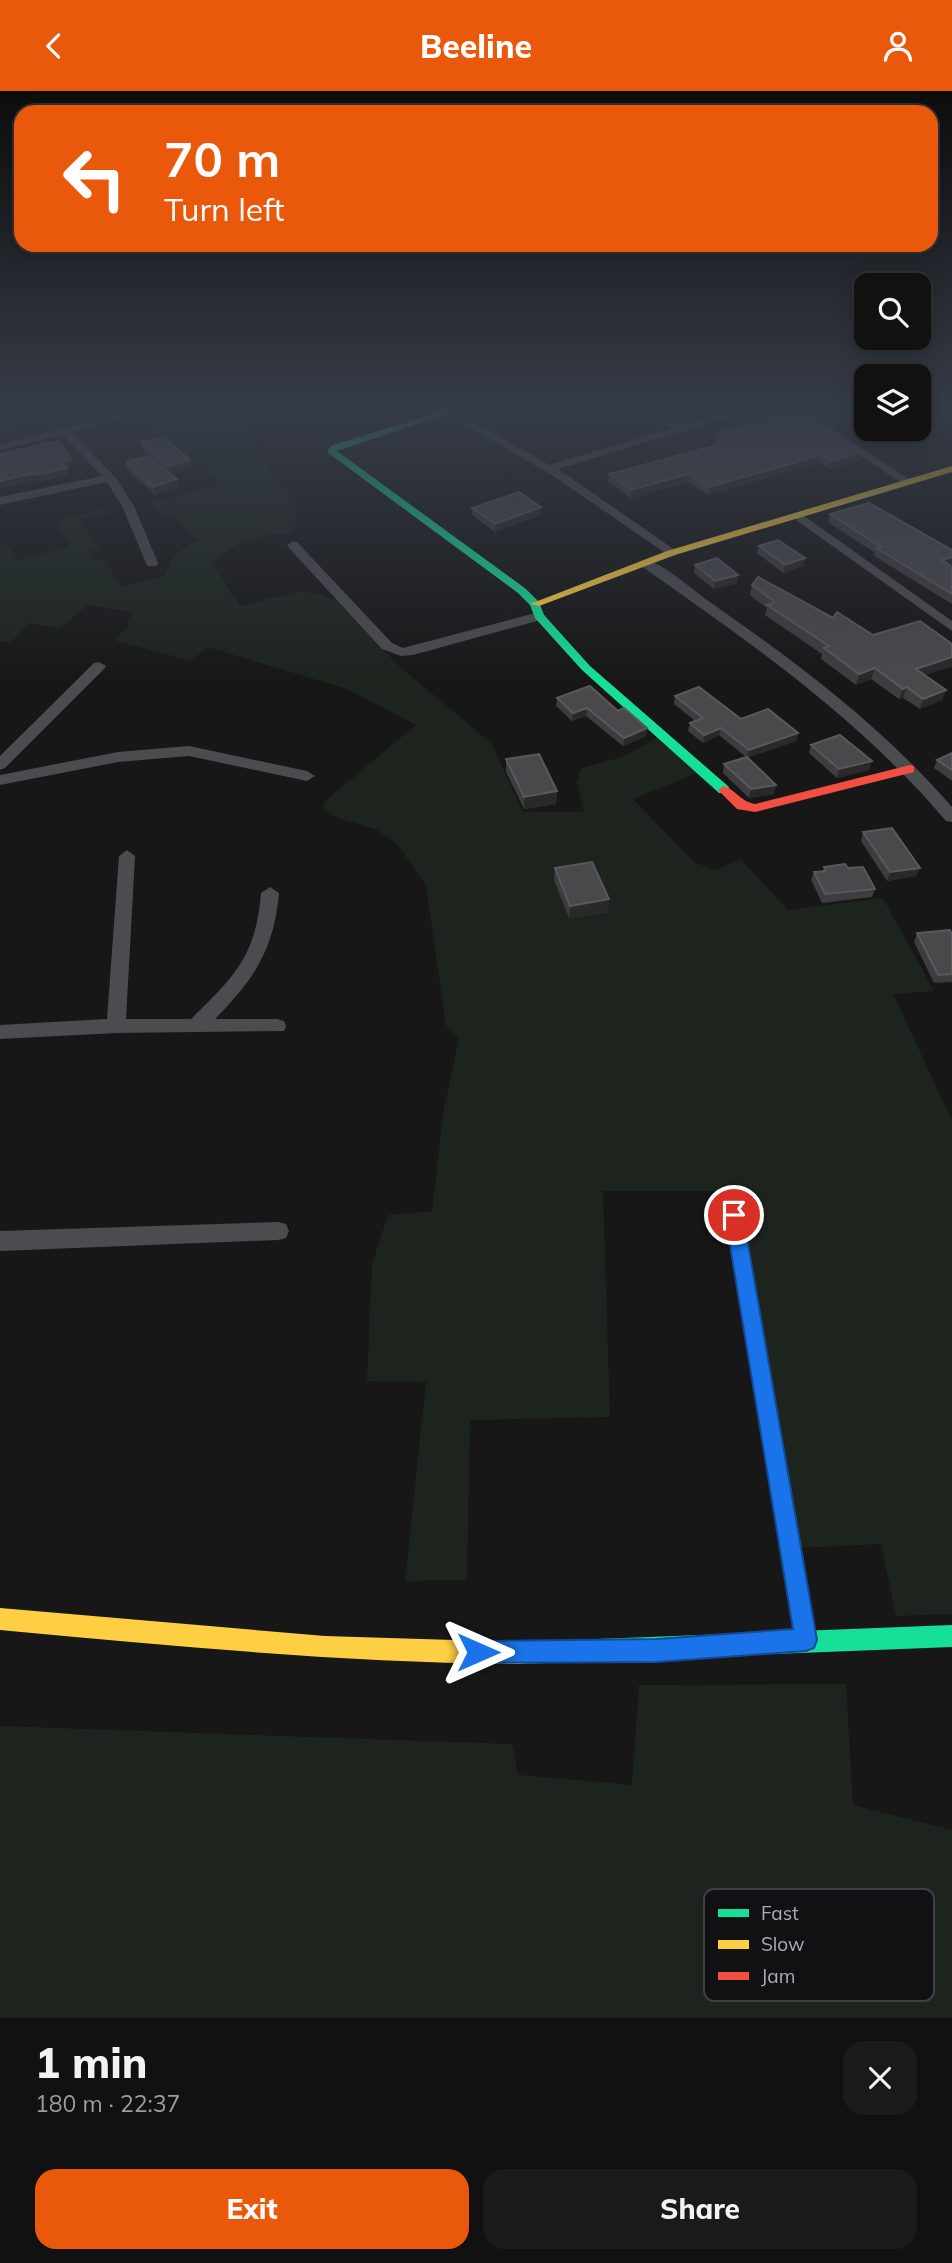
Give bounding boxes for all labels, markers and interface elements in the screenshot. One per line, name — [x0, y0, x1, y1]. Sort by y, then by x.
text: Beeline — [420, 26, 532, 66]
icon: back — [35, 27, 73, 65]
icon: person — [879, 27, 917, 65]
text: 70 m — [164, 128, 280, 189]
icon: left — [49, 133, 140, 224]
text: Turn left — [164, 189, 284, 229]
map controls — [854, 273, 931, 441]
button: search — [854, 273, 931, 350]
button: layers — [854, 364, 931, 441]
pin — [704, 1185, 764, 1245]
icon: arrive — [715, 1196, 753, 1234]
position arrow — [441, 1615, 515, 1689]
legend — [704, 1889, 934, 2001]
text: Fast — [761, 1901, 799, 1925]
text: Slow — [761, 1932, 805, 1956]
text: Jam — [761, 1964, 795, 1988]
text: 1 min — [35, 2036, 148, 2089]
button: close — [843, 2041, 917, 2115]
text: 180 m · 22:37 — [35, 2089, 180, 2118]
button: Exit — [35, 2169, 469, 2249]
button: Share — [483, 2169, 917, 2249]

